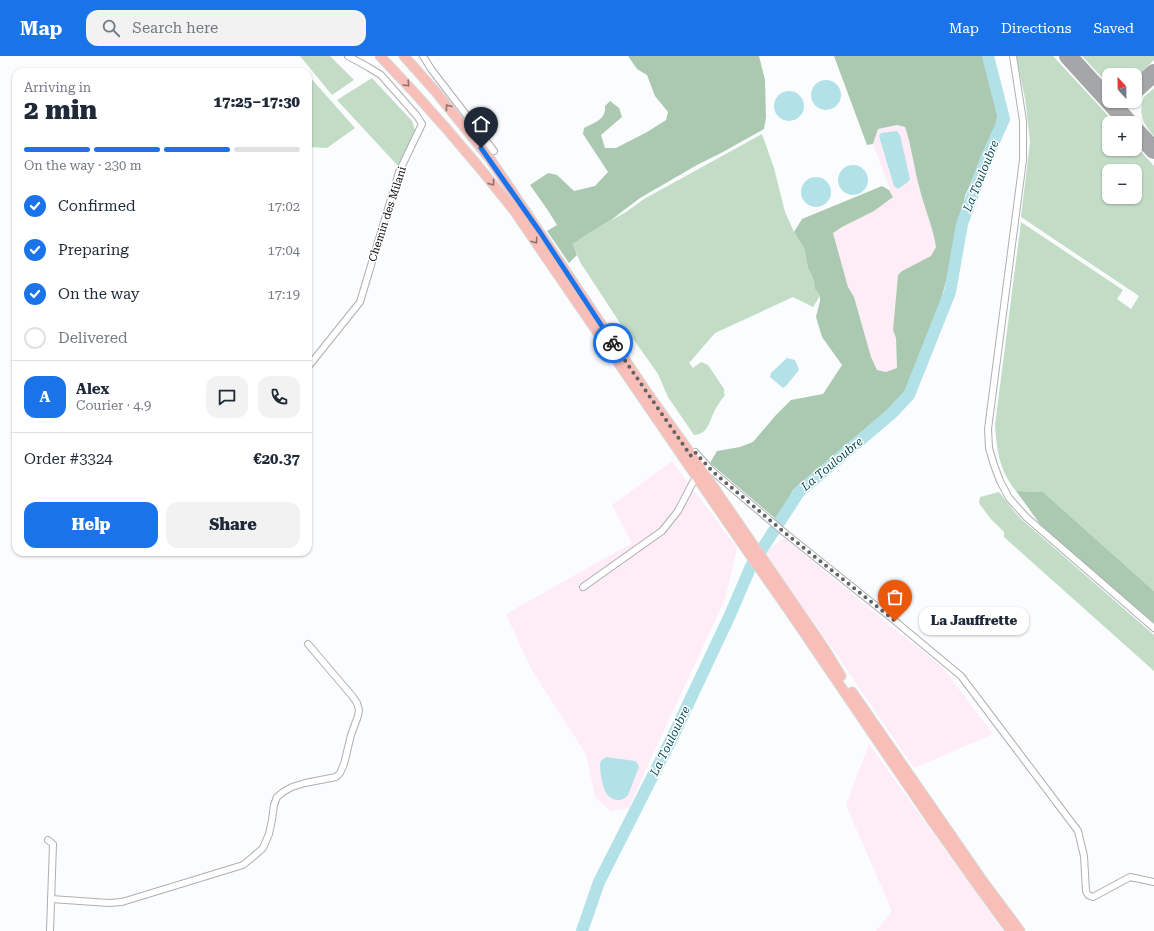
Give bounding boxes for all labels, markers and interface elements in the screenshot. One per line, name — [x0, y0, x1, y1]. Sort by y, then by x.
search box — [86, 10, 366, 46]
text: Map — [20, 17, 62, 40]
icon: search — [100, 17, 122, 39]
text: Search here — [132, 19, 218, 37]
text: Map — [949, 20, 979, 36]
text: Directions — [1001, 20, 1071, 36]
text: Saved — [1093, 20, 1134, 36]
north arrow — [1102, 68, 1142, 108]
map controls — [1102, 68, 1142, 204]
one-way arrow — [402, 79, 409, 87]
text: Arriving in — [24, 80, 91, 95]
text: 17:25–17:30 — [214, 93, 300, 111]
text: 2 min — [24, 95, 97, 125]
one-way arrow — [446, 104, 453, 111]
pin — [464, 107, 498, 148]
icon: home — [470, 113, 492, 135]
button: + — [1102, 116, 1142, 156]
water label: La Touloubre — [960, 138, 1002, 215]
text: On the way · 230 m — [24, 158, 141, 173]
street label: Chemin des Milani — [366, 164, 409, 263]
button: − — [1102, 164, 1142, 204]
one-way arrow — [487, 178, 494, 185]
icon: check — [24, 195, 46, 217]
text: Confirmed — [58, 197, 136, 215]
text: 17:02 — [268, 199, 300, 214]
one-way arrow — [530, 237, 537, 244]
icon: check — [24, 239, 46, 261]
text: Preparing — [58, 241, 129, 259]
text: 17:04 — [268, 243, 300, 258]
icon: check — [24, 283, 46, 305]
text: On the way — [58, 285, 140, 303]
text: 17:19 — [268, 287, 300, 302]
courier — [593, 323, 633, 363]
text: Delivered — [58, 329, 128, 347]
icon: bike — [602, 332, 624, 354]
button: chat — [206, 376, 248, 418]
button: phone — [258, 376, 300, 418]
text: Alex — [76, 380, 109, 398]
text: A — [40, 388, 50, 406]
text: Courier · 4.9 — [76, 398, 151, 413]
water label: La Touloubre — [798, 434, 866, 494]
text: Order #3324 — [24, 450, 113, 468]
text: €20.37 — [253, 450, 300, 468]
button: Help — [24, 502, 158, 548]
button: Share — [166, 502, 300, 548]
pin — [878, 580, 912, 621]
icon: bag — [884, 586, 906, 608]
callout: La Jauffrette — [919, 607, 1029, 635]
text: La Jauffrette — [931, 613, 1017, 628]
water label: La Touloubre — [647, 704, 693, 779]

